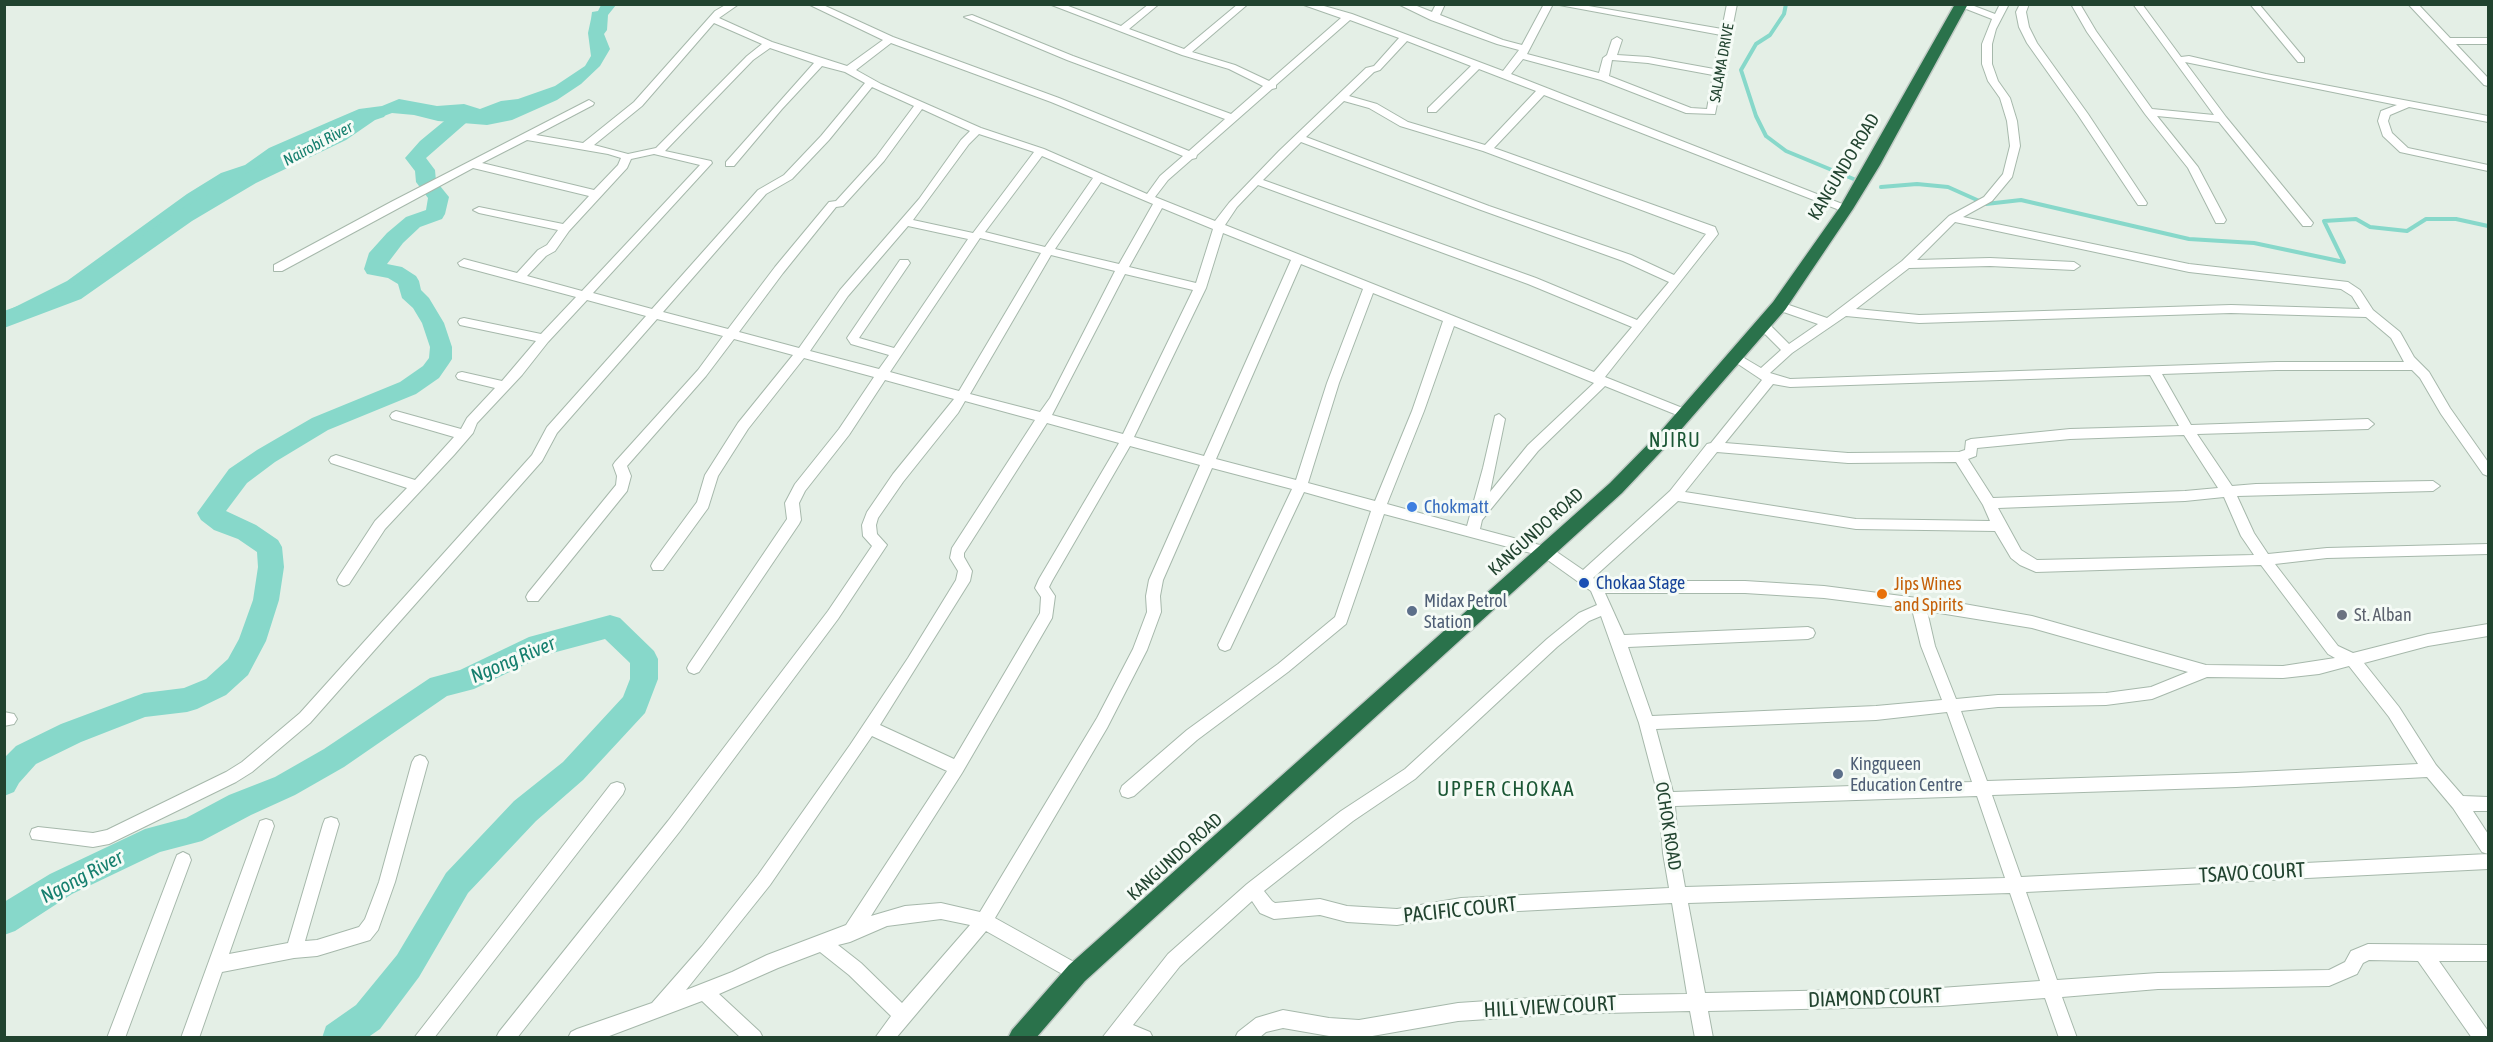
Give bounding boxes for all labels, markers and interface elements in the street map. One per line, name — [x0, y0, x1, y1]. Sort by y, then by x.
street label: SALAMA DRIVE — [1706, 22, 1738, 104]
street label: KANGUNDO ROAD — [1804, 110, 1884, 224]
water label: Nairobi River — [280, 118, 356, 170]
district label: NJIRU — [1649, 429, 1701, 453]
street label: KANGUNDO ROAD — [1484, 484, 1588, 580]
place label: Chokmatt — [1424, 496, 1489, 518]
marker: Chokmatt — [1405, 500, 1419, 514]
place label: Chokaa Stage — [1596, 572, 1685, 594]
place label: Jips Wines and Spirits — [1894, 573, 1963, 616]
marker: Chokaa Stage — [1577, 576, 1591, 590]
marker: Jips Wines and Spirits — [1875, 587, 1889, 601]
place label: Midax Petrol Station — [1424, 590, 1507, 632]
marker: Midax Petrol Station — [1405, 604, 1419, 618]
place label: St. Alban — [2354, 604, 2412, 626]
marker: St. Alban — [2335, 608, 2349, 622]
water label: Ngong River — [467, 631, 559, 689]
place label: Kingqueen Education Centre — [1850, 753, 1963, 795]
marker: Kingqueen Education Centre — [1831, 767, 1845, 781]
district label: UPPER CHOKAA — [1437, 776, 1575, 802]
street label: OCHOK ROAD — [1650, 780, 1686, 872]
street label: KANGUNDO ROAD — [1123, 809, 1227, 905]
water label: Ngong River — [37, 845, 127, 909]
street label: TSAVO COURT — [2198, 858, 2306, 888]
street label: PACIFIC COURT — [1402, 892, 1518, 928]
street label: DIAMOND COURT — [1808, 983, 1942, 1013]
street label: HILL VIEW COURT — [1483, 991, 1617, 1023]

